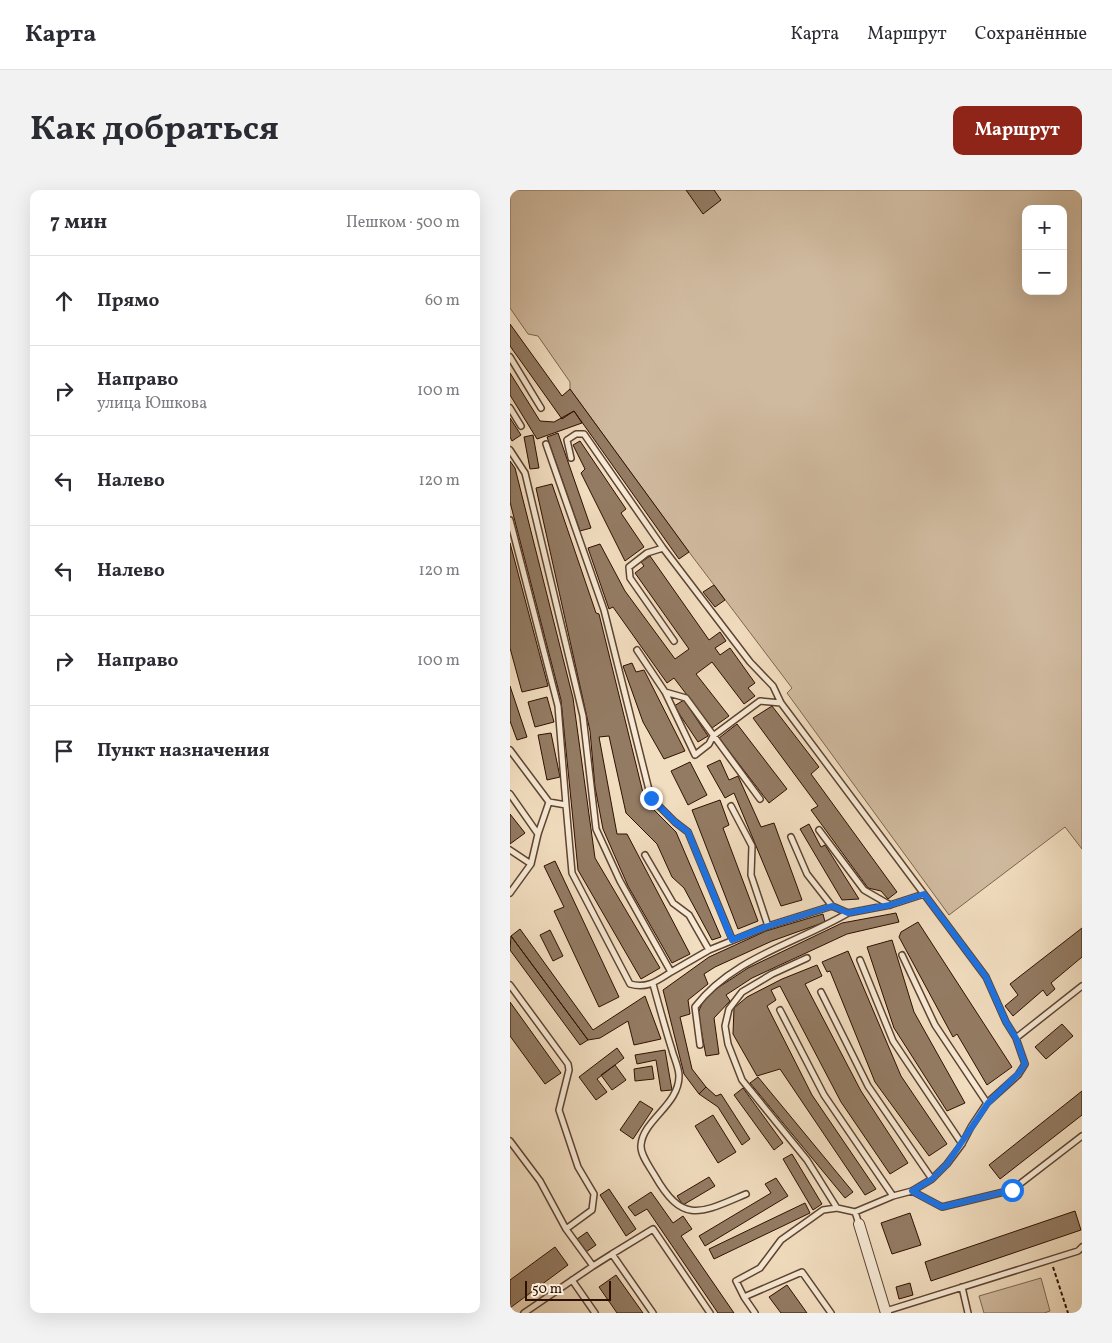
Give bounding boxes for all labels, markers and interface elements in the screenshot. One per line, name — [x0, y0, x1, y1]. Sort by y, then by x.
text: Карта — [25, 18, 96, 52]
text: Карта — [790, 22, 839, 47]
text: Маршрут — [867, 22, 947, 47]
text: Сохранённые — [975, 22, 1087, 47]
text: Как добраться — [30, 106, 279, 154]
button: Маршрут — [953, 106, 1082, 155]
map controls — [1022, 205, 1067, 295]
button: + — [1022, 205, 1067, 250]
text: 7 мин — [50, 208, 107, 237]
text: Пешком · 500 m — [346, 212, 460, 234]
button: − — [1022, 250, 1067, 295]
icon: ahead — [50, 287, 78, 315]
text: Прямо — [97, 288, 159, 314]
text: 60 m — [425, 290, 460, 312]
text: Направо — [97, 367, 179, 393]
icon: right — [50, 377, 78, 405]
text: 100 m — [417, 380, 460, 402]
text: улица Юшкова — [97, 393, 207, 415]
icon: left — [50, 467, 78, 495]
text: Налево — [97, 468, 165, 494]
text: 120 m — [418, 470, 460, 492]
icon: left — [50, 557, 78, 585]
text: Налево — [97, 558, 165, 584]
text: 120 m — [418, 560, 460, 582]
icon: right — [50, 647, 78, 675]
text: Направо — [97, 648, 179, 674]
text: 100 m — [417, 650, 460, 672]
icon: arrive — [50, 737, 78, 765]
text: Пункт назначения — [97, 738, 270, 764]
route end — [640, 787, 663, 810]
route start — [1001, 1179, 1024, 1202]
scale bar — [525, 1278, 611, 1301]
text: 50 m — [532, 1280, 562, 1299]

